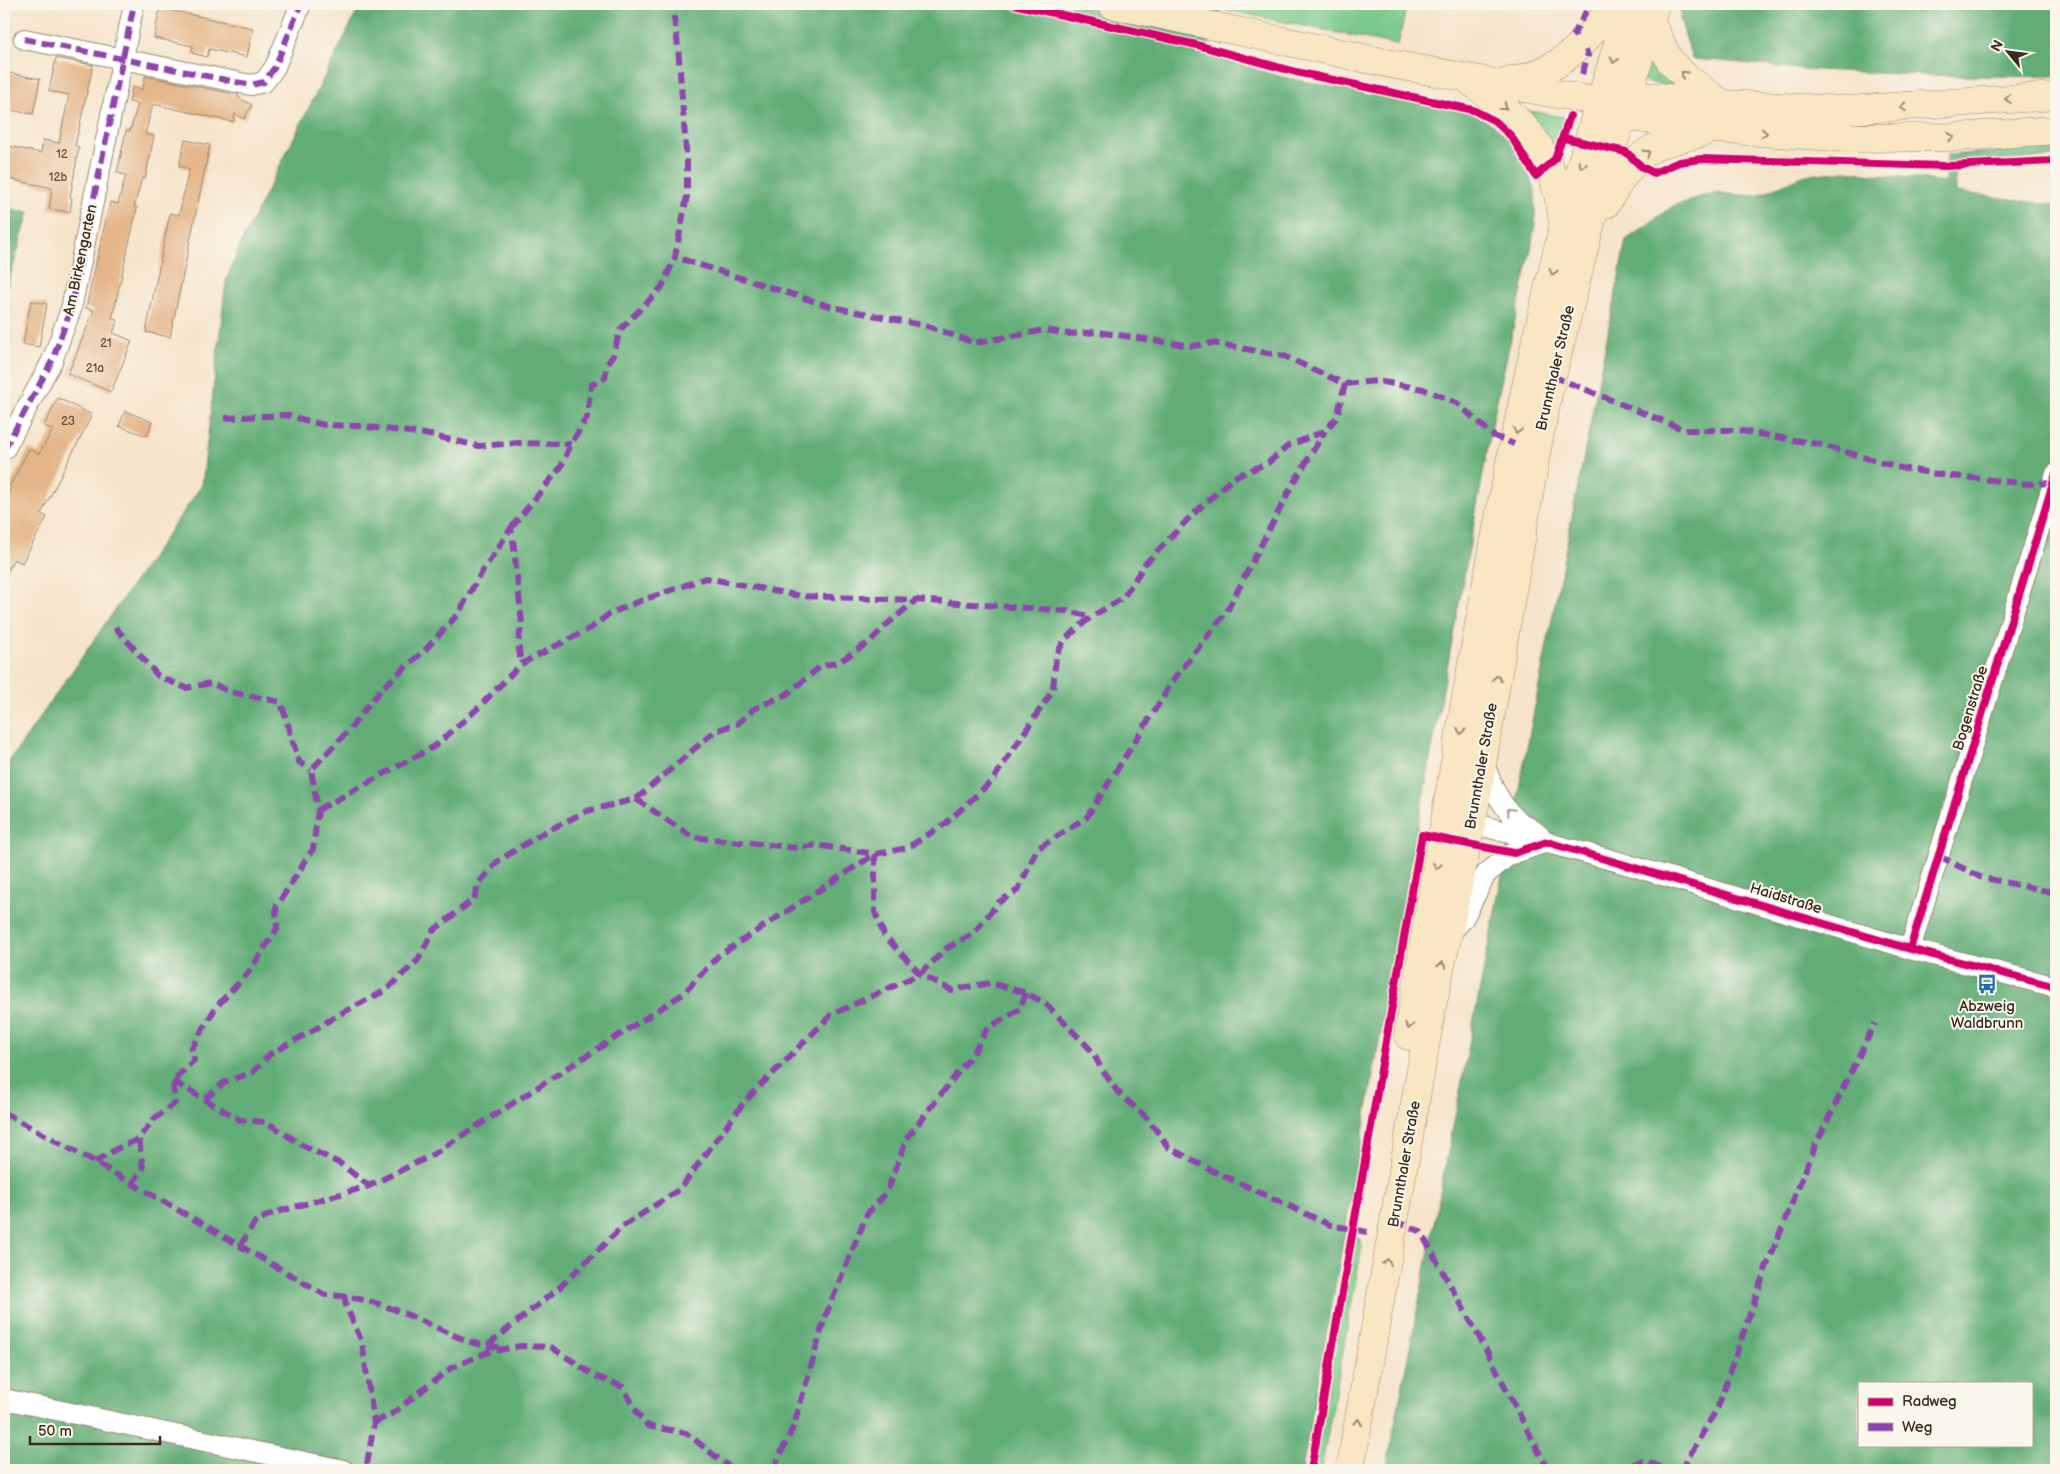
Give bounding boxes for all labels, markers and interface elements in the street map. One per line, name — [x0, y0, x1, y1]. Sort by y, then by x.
north arrow — [1982, 28, 2032, 78]
text: N — [1987, 37, 2007, 55]
one-way arrow — [1609, 55, 1619, 63]
one-way arrow — [1680, 71, 1689, 80]
one-way arrow — [2003, 94, 2011, 105]
one-way arrow — [1899, 101, 1907, 112]
one-way arrow — [1498, 102, 1507, 110]
one-way arrow — [1761, 127, 1769, 138]
one-way arrow — [1947, 131, 1955, 142]
house number: 12 — [56, 147, 68, 162]
one-way arrow — [1642, 150, 1651, 159]
one-way arrow — [1578, 161, 1588, 169]
house number: 12b — [49, 170, 67, 185]
street label: Am Birkengarten — [59, 203, 102, 318]
one-way arrow — [1548, 268, 1559, 277]
street label: Brunnthaler Straße — [1532, 303, 1579, 433]
house number: 21 — [100, 336, 112, 351]
house number: 21a — [86, 361, 104, 376]
house number: 23 — [61, 414, 75, 429]
one-way arrow — [1512, 426, 1523, 435]
street label: Bogenstraße — [1949, 663, 1992, 753]
one-way arrow — [1492, 674, 1502, 683]
street label: Brunnthaler Straße — [1461, 701, 1502, 831]
one-way arrow — [1456, 727, 1466, 736]
one-way arrow — [1507, 808, 1516, 817]
one-way arrow — [1433, 861, 1443, 870]
street label: Haidstraße — [1747, 879, 1824, 918]
one-way arrow — [1436, 960, 1447, 969]
bus stop icon: Abzweig Waldbrunn — [1976, 973, 1998, 995]
place label: Abzweig Waldbrunn — [1951, 997, 2023, 1033]
one-way arrow — [1405, 1021, 1415, 1030]
street label: Brunnthaler Straße — [1384, 1099, 1425, 1229]
one-way arrow — [1381, 1258, 1391, 1267]
legend — [1858, 1382, 2032, 1446]
text: Radweg — [1902, 1392, 1957, 1411]
scale bar — [30, 1414, 160, 1446]
one-way arrow — [1353, 1418, 1363, 1427]
text: Weg — [1902, 1418, 1932, 1437]
text: 50 m — [38, 1422, 72, 1441]

